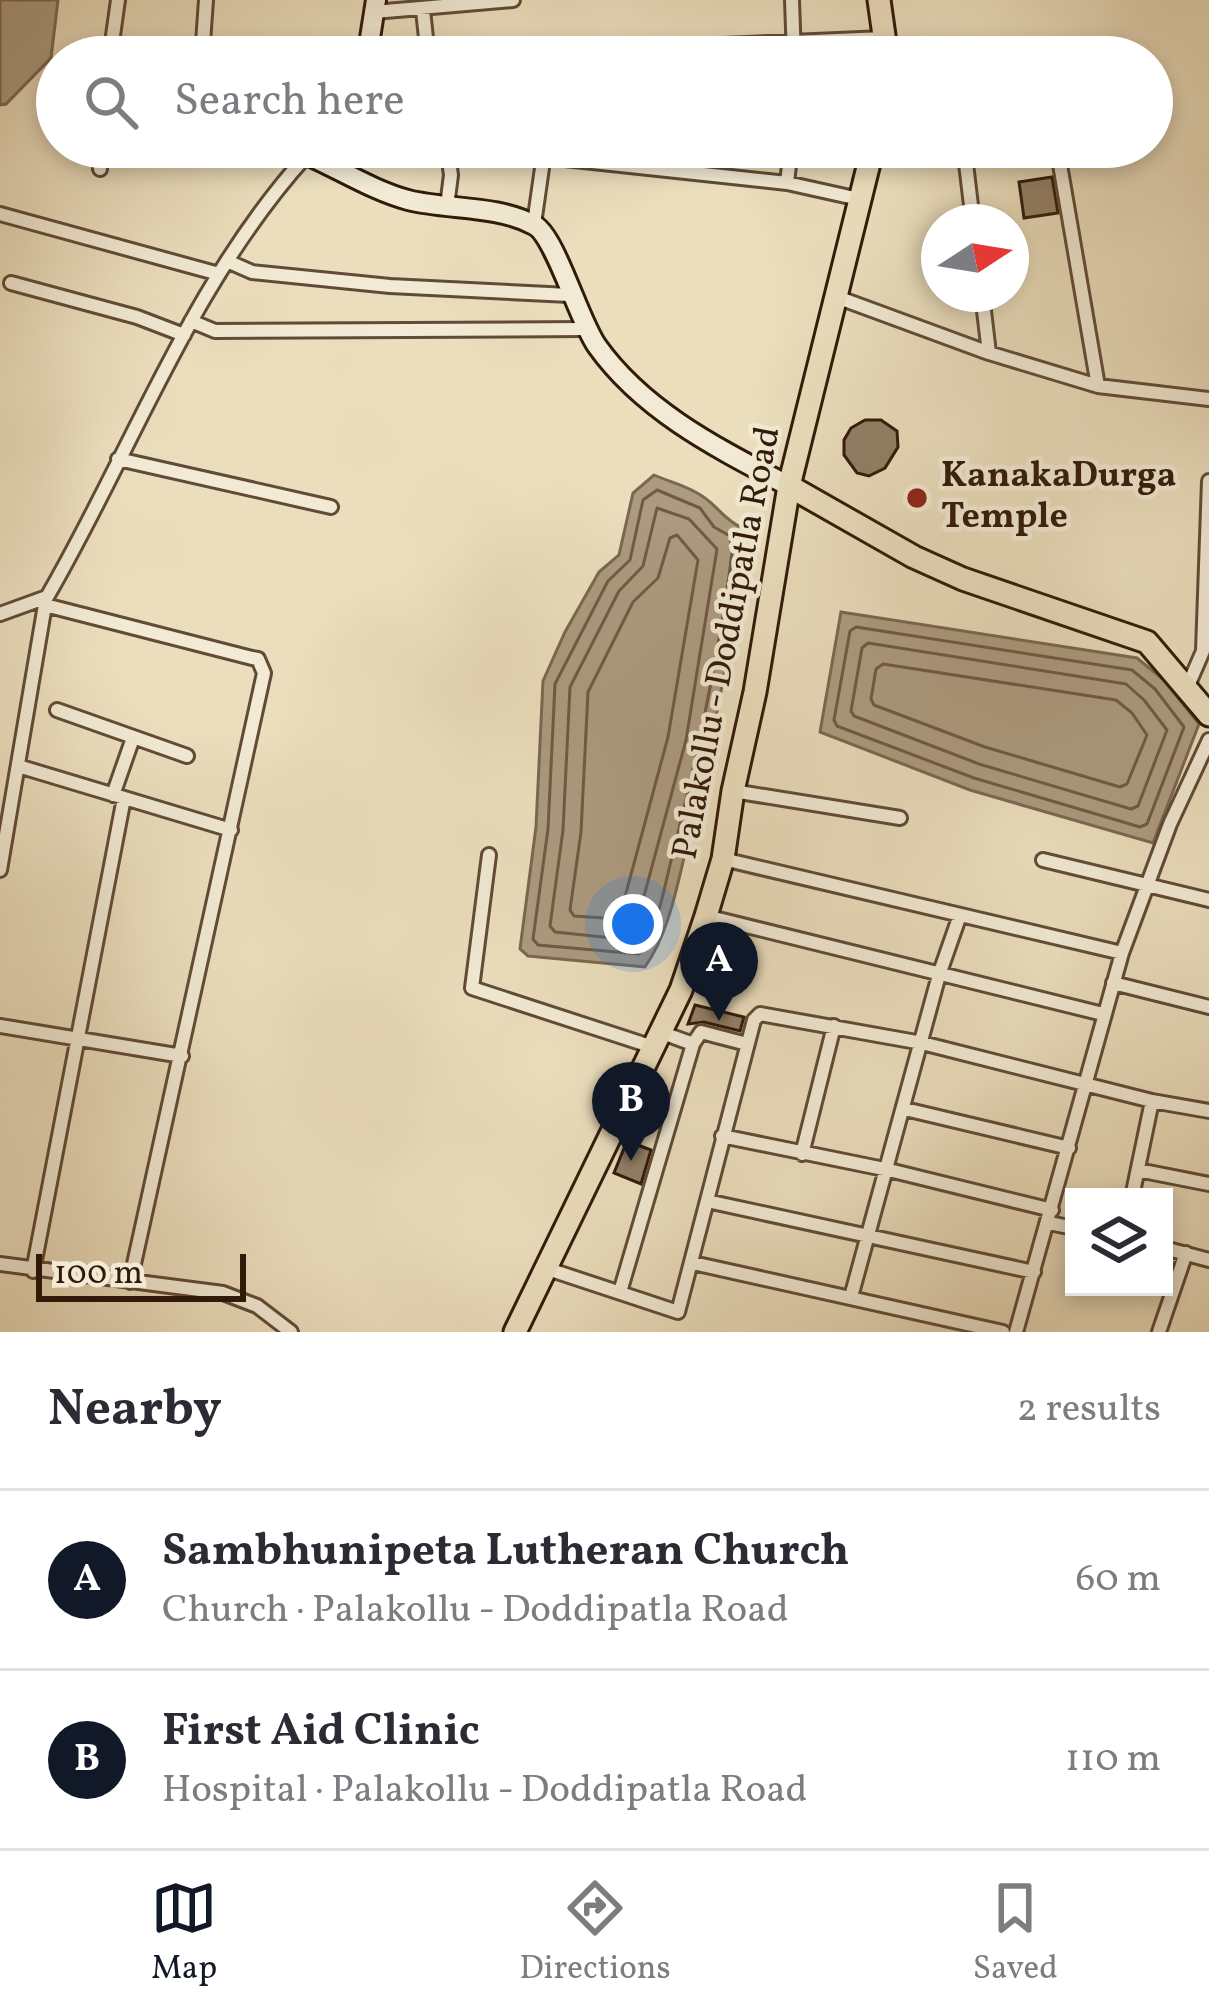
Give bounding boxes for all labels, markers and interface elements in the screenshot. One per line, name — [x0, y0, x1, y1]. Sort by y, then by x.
search box — [36, 36, 1173, 168]
icon: search — [78, 69, 144, 135]
text: Search here — [174, 71, 405, 134]
north arrow — [921, 204, 1029, 312]
street label: Palakollu - Doddipatla Road — [661, 422, 795, 864]
place label: KanakaDurga Temple — [941, 452, 1177, 543]
marker: KanakaDurga Temple — [904, 485, 930, 511]
your location — [603, 894, 663, 954]
pin: A — [680, 922, 758, 1021]
pin: B — [592, 1062, 670, 1161]
map controls — [1065, 1188, 1173, 1296]
button: layers — [1065, 1188, 1173, 1296]
scale bar — [36, 1248, 246, 1301]
text: 100 m — [54, 1252, 143, 1298]
text: Nearby — [48, 1375, 222, 1446]
text: 2 results — [1017, 1383, 1161, 1437]
text: Sambhunipeta Lutheran Church — [162, 1521, 849, 1584]
text: A — [73, 1553, 101, 1607]
text: 60 m — [1076, 1553, 1161, 1607]
text: Church · Palakollu - Doddipatla Road — [162, 1584, 789, 1638]
text: First Aid Clinic — [162, 1701, 480, 1764]
text: B — [74, 1733, 100, 1787]
text: 110 m — [1065, 1733, 1161, 1787]
text: Hospital · Palakollu - Doddipatla Road — [162, 1764, 808, 1818]
tab: Map — [151, 1875, 217, 1993]
tab: Directions — [519, 1875, 671, 1993]
tab: Saved — [973, 1875, 1058, 1993]

